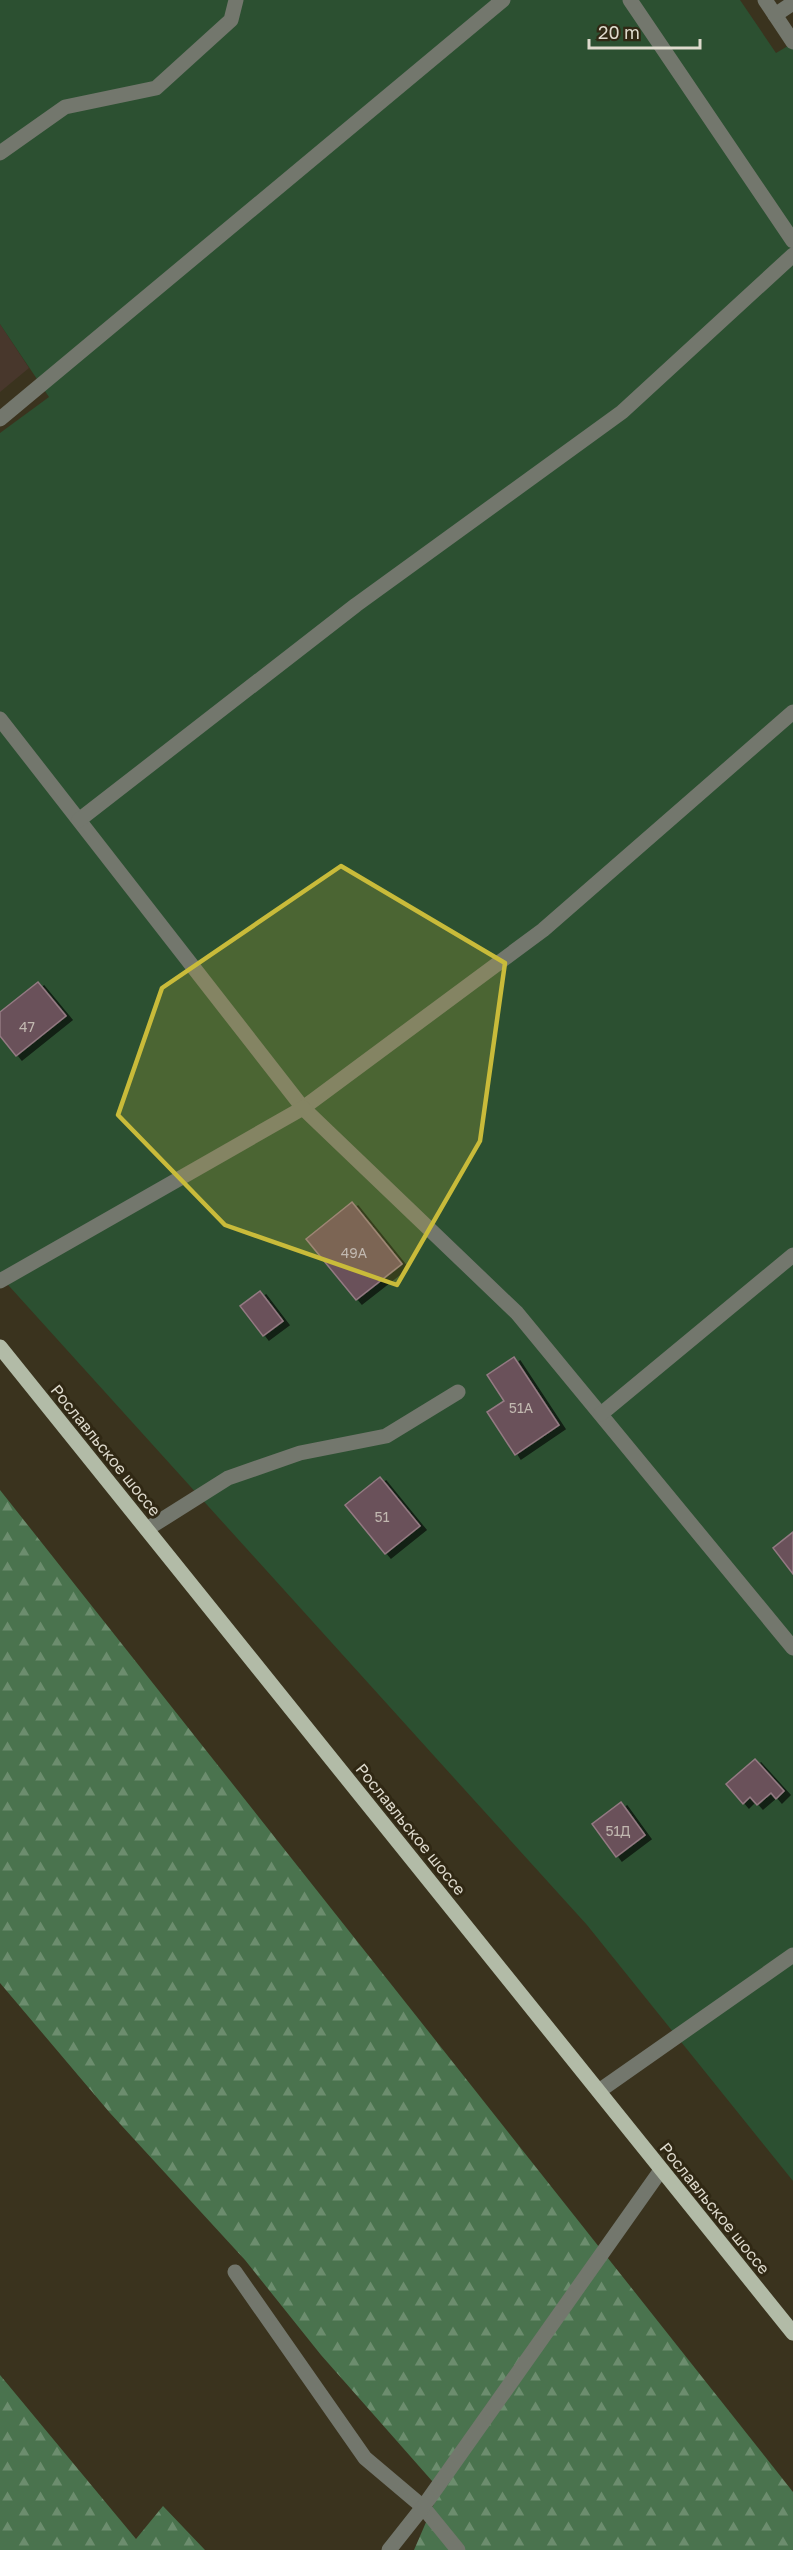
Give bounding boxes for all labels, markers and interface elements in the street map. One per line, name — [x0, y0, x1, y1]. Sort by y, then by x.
scale bar — [589, 12, 700, 50]
text: 20 m — [598, 21, 640, 43]
house number: 47 — [19, 1018, 35, 1035]
house number: 49А — [341, 1244, 368, 1261]
street label: Рославльское шоссе — [47, 1380, 165, 1520]
house number: 51А — [509, 1399, 534, 1416]
house number: 51 — [375, 1508, 390, 1525]
street label: Рославльское шоссе — [352, 1759, 470, 1899]
house number: 51Д — [605, 1822, 631, 1839]
street label: Рославльское шоссе — [656, 2138, 774, 2278]

